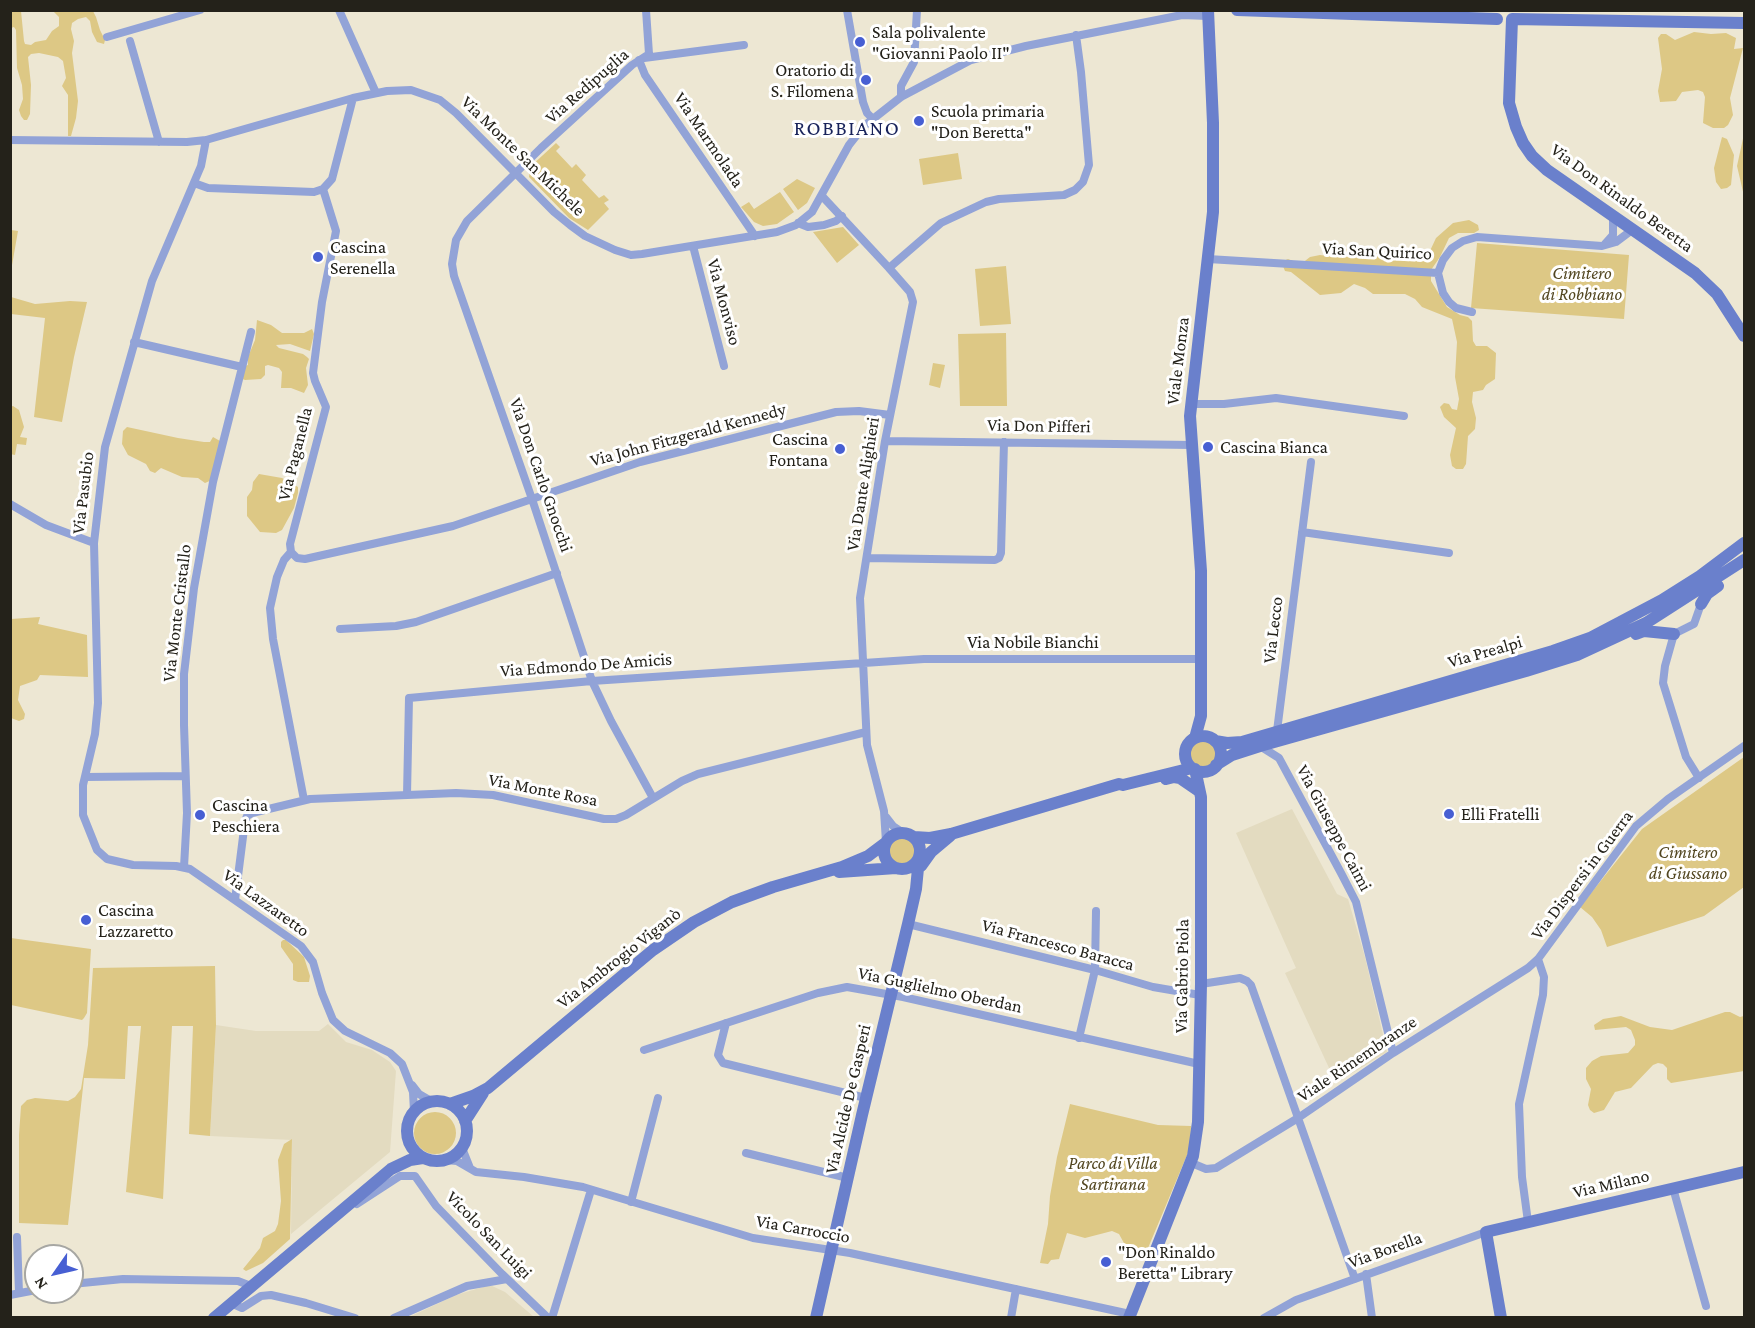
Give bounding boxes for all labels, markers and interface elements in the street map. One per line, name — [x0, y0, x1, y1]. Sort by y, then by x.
place label: Sala polivalente "Giovanni Paolo II" — [872, 21, 1010, 63]
marker: Sala polivalente "Giovanni Paolo II" — [853, 35, 867, 49]
street label: Via Redipuglia — [541, 44, 633, 128]
place label: Oratorio di S. Filomena — [771, 59, 854, 101]
marker: Oratorio di S. Filomena — [859, 73, 873, 87]
street label: Via Marmolada — [669, 88, 749, 192]
street label: Via Monte San Michele — [456, 91, 590, 221]
place label: Scuola primaria "Don Beretta" — [931, 100, 1045, 142]
marker: Scuola primaria "Don Beretta" — [912, 114, 926, 128]
district label: ROBBIANO — [794, 116, 900, 142]
street label: Via Don Rinaldo Beretta — [1546, 139, 1698, 257]
place label: Cascina Serenella — [330, 236, 396, 278]
street label: Via San Quirico — [1322, 237, 1432, 265]
marker: Cascina Serenella — [311, 250, 325, 264]
street label: Via Monviso — [702, 256, 746, 348]
park label: Cimitero di Robbiano — [1542, 262, 1622, 304]
street label: Viale Monza — [1162, 316, 1194, 406]
street label: Via Don Carlo Gnocchi — [504, 395, 578, 555]
street label: Via John Fitzgerald Kennedy — [588, 398, 788, 472]
street label: Via Paganella — [273, 405, 317, 503]
street label: Via Don Pifferi — [987, 414, 1091, 438]
street label: Via Dante Alighieri — [842, 416, 884, 552]
place label: Cascina Fontana — [769, 428, 828, 470]
place label: Cascina Bianca — [1220, 436, 1328, 458]
marker: Cascina Bianca — [1201, 440, 1215, 454]
marker: Cascina Fontana — [833, 442, 847, 456]
street label: Via Pasubio — [67, 450, 99, 536]
street label: Via Monte Cristallo — [158, 543, 196, 683]
street label: Via Lecco — [1258, 595, 1288, 665]
street label: Via Nobile Bianchi — [967, 631, 1099, 653]
street label: Via Prealpi — [1445, 631, 1525, 673]
street label: Via Edmondo De Amicis — [499, 648, 673, 682]
street label: Via Giuseppe Caimi — [1292, 761, 1376, 895]
street label: Via Monte Rosa — [486, 769, 600, 811]
place label: Cascina Peschiera — [212, 794, 280, 836]
place label: Elli Fratelli — [1461, 803, 1539, 825]
street label: Via Dispersi in Guerra — [1526, 806, 1638, 944]
marker: Elli Fratelli — [1442, 807, 1456, 821]
marker: Cascina Peschiera — [193, 808, 207, 822]
park label: Cimitero di Giussano — [1649, 841, 1727, 884]
street label: Via Lazzaretto — [218, 864, 314, 942]
place label: Cascina Lazzaretto — [98, 899, 174, 942]
street label: Via Ambrogio Viganò — [553, 903, 685, 1013]
marker: Cascina Lazzaretto — [79, 913, 93, 927]
street label: Via Francesco Baracca — [979, 914, 1137, 976]
street label: Via Gabrio Piola — [1170, 919, 1194, 1033]
street label: Via Guglielmo Oberdan — [856, 962, 1024, 1018]
street label: Viale Rimembranze — [1293, 1011, 1421, 1107]
street label: Via Alcide De Gasperi — [820, 1022, 876, 1176]
park label: Parco di Villa Sartirana — [1068, 1152, 1158, 1194]
street label: Via Milano — [1571, 1165, 1651, 1203]
street label: Vicolo San Luigi — [442, 1186, 536, 1284]
street label: Via Carroccio — [754, 1210, 852, 1248]
street label: Via Borella — [1345, 1227, 1425, 1273]
place label: "Don Rinaldo Beretta" Library — [1118, 1241, 1233, 1284]
north arrow — [24, 1244, 84, 1304]
marker: "Don Rinaldo Beretta" Library — [1099, 1255, 1113, 1269]
text: N — [30, 1274, 50, 1293]

